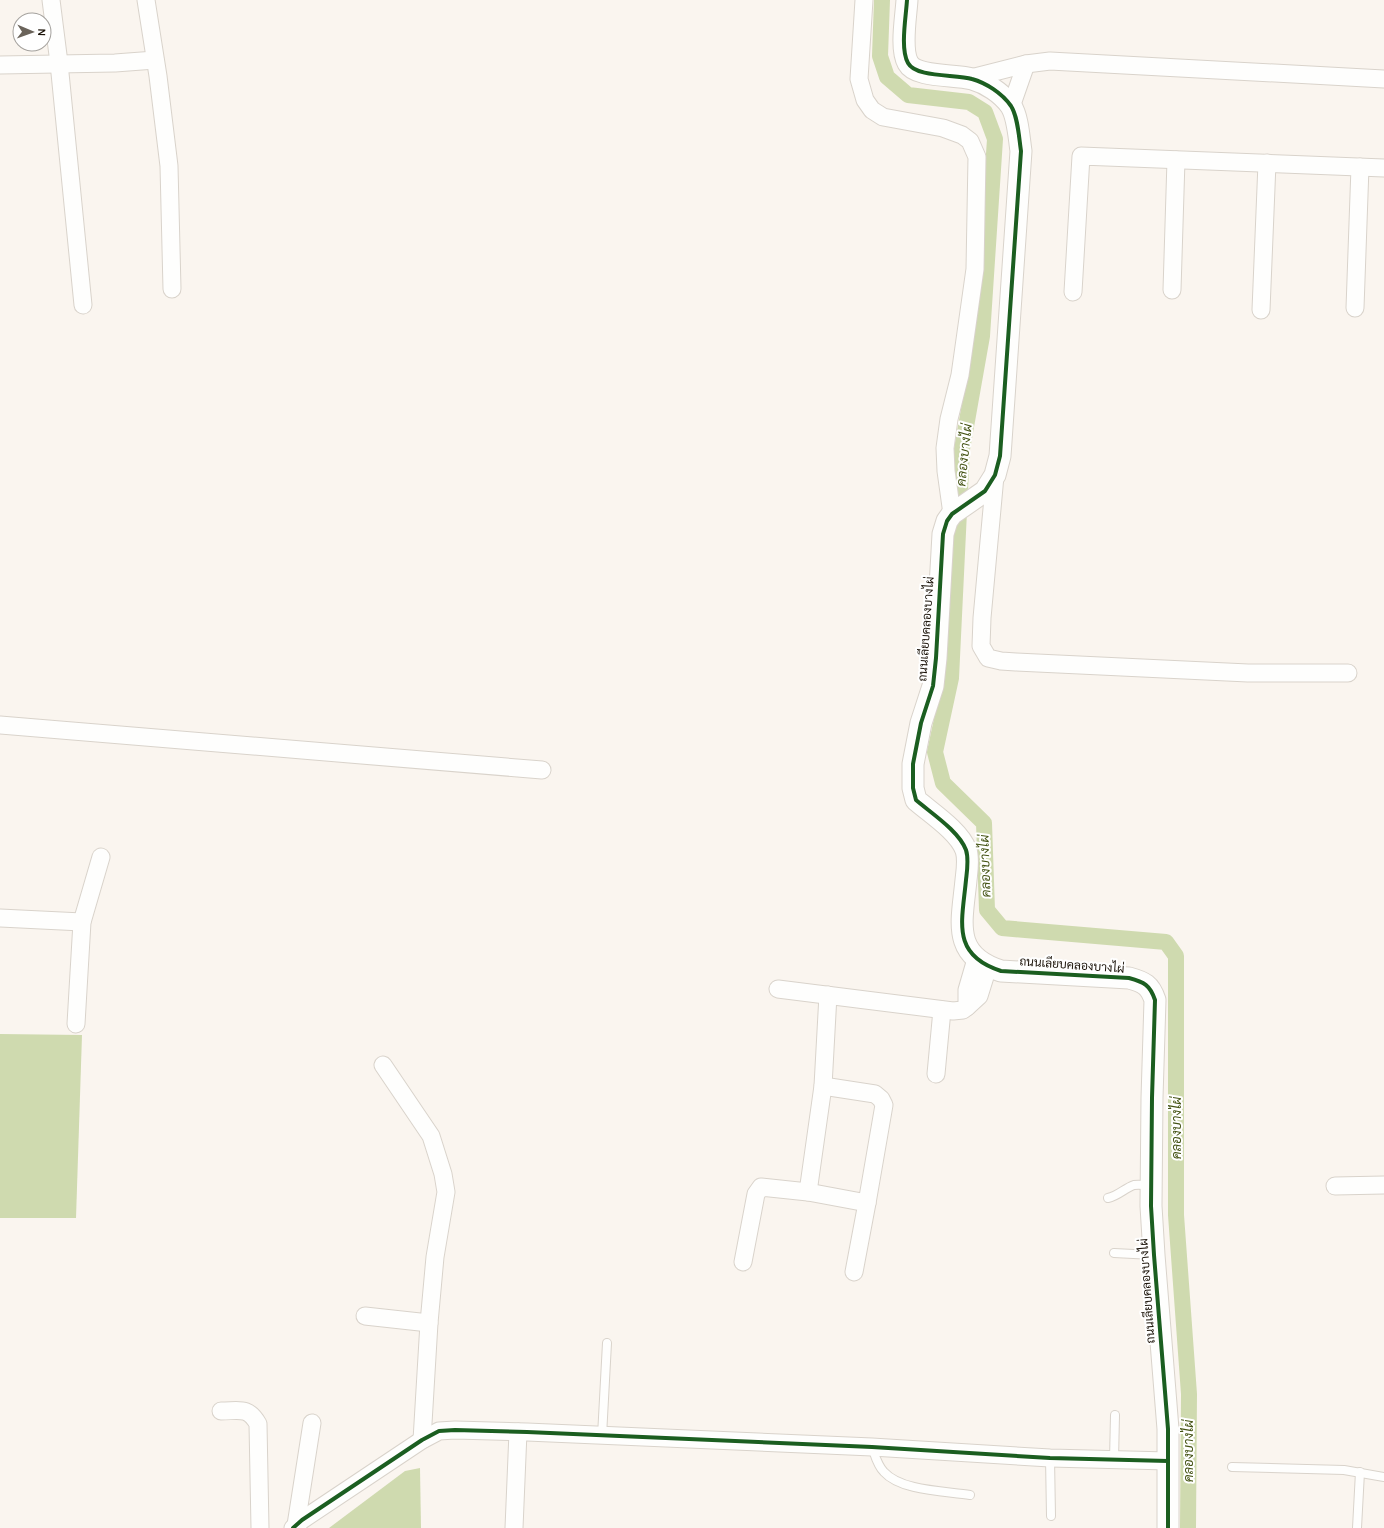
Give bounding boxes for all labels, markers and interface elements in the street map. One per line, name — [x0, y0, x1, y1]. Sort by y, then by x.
north arrow — [12, 12, 52, 52]
text: N — [35, 28, 48, 37]
water label: คลองบางไผ่ — [952, 422, 975, 487]
street label: ถนนเลียบคลองบางไผ่ — [914, 576, 937, 682]
water label: คลองบางไผ่ — [975, 833, 994, 898]
street label: ถนนเลียบคลองบางไผ่ — [1019, 953, 1125, 976]
water label: คลองบางไผ่ — [1168, 1096, 1184, 1159]
street label: ถนนเลียบคลองบางไผ่ — [1135, 1238, 1158, 1344]
water label: คลองบางไผ่ — [1180, 1419, 1196, 1482]

